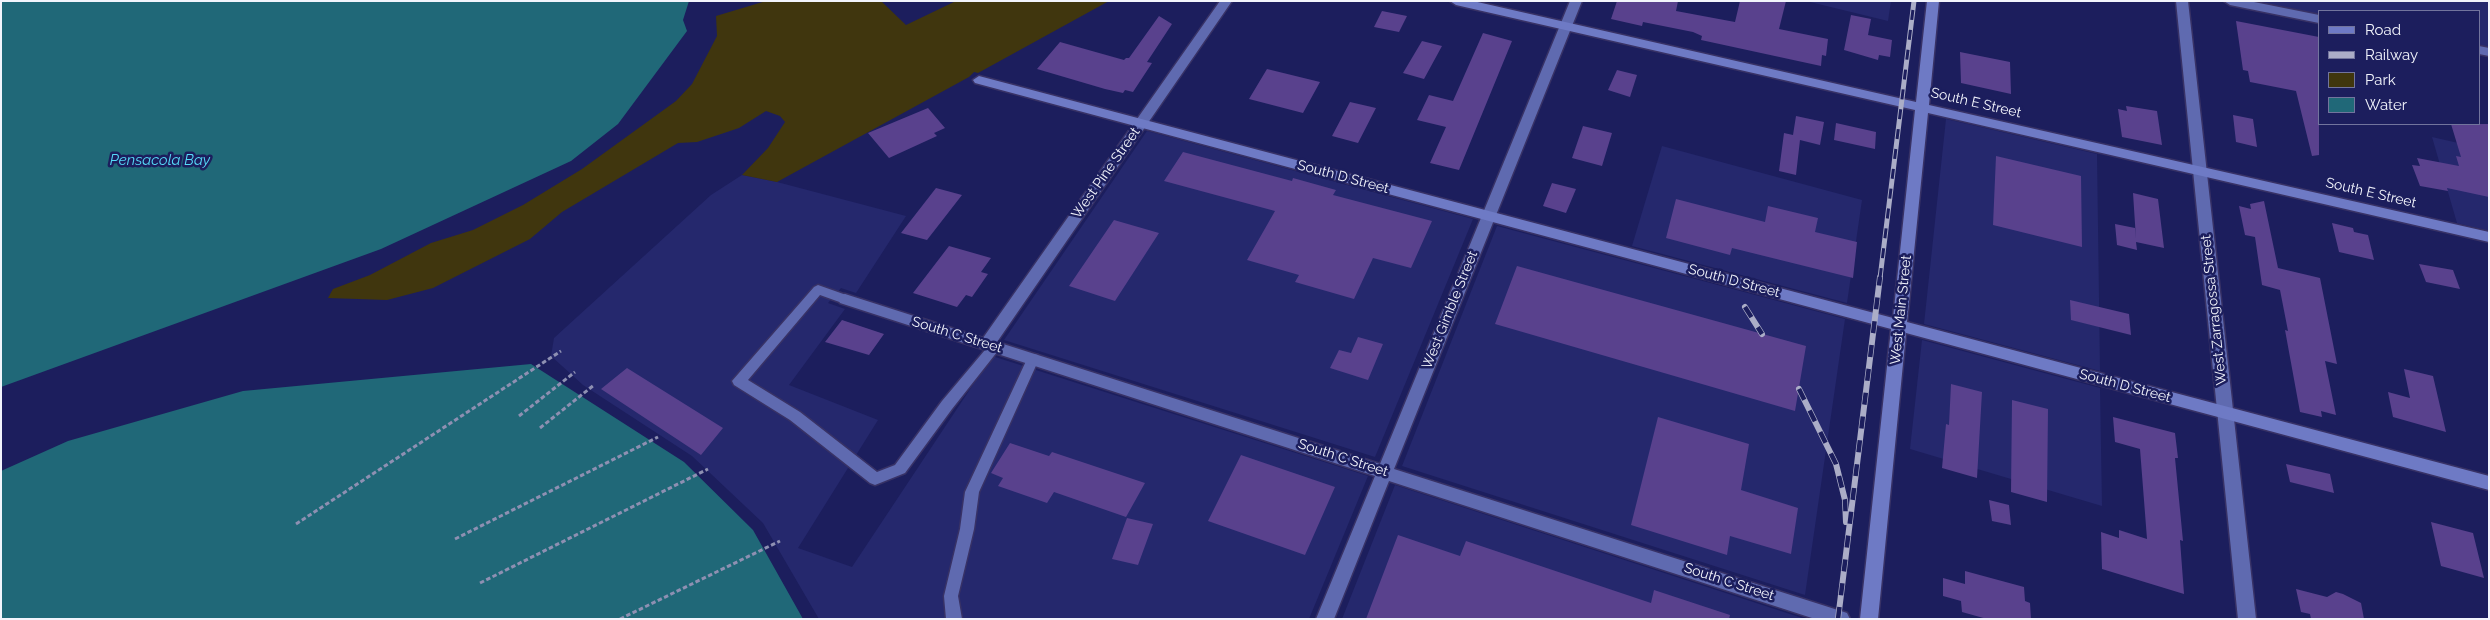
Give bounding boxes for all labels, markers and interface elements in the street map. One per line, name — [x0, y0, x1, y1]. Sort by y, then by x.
legend — [2318, 10, 2480, 125]
text: Road — [2365, 21, 2401, 39]
text: Railway — [2365, 46, 2418, 64]
text: Park — [2365, 71, 2396, 89]
street label: South E Street — [1929, 84, 2023, 122]
text: Water — [2365, 96, 2407, 114]
street label: West Pine Street — [1068, 124, 1144, 222]
water label: Pensacola Bay — [110, 151, 210, 169]
street label: South D Street — [1295, 157, 1391, 197]
street label: South E Street — [2324, 174, 2418, 212]
street label: West Zarragossa Street — [2198, 234, 2230, 386]
street label: West Gimble Street — [1419, 248, 1481, 372]
street label: West Main Street — [1887, 254, 1915, 366]
street label: South D Street — [1686, 261, 1782, 301]
street label: South C Street — [910, 313, 1004, 357]
street label: South D Street — [2077, 366, 2173, 406]
street label: South C Street — [1296, 436, 1390, 480]
street label: South C Street — [1682, 560, 1776, 604]

